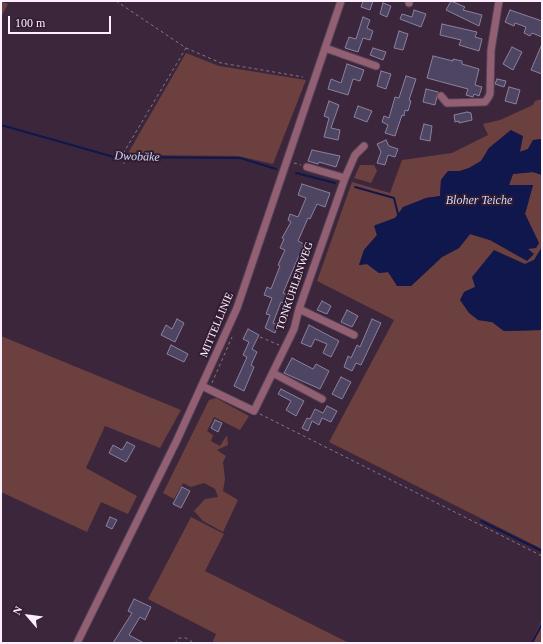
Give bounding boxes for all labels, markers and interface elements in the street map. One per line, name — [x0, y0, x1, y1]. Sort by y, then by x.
scale bar — [10, 8, 113, 34]
text: 100 m — [15, 16, 45, 30]
water label: Dwobäke — [114, 149, 160, 165]
water label: Bloher Teiche — [446, 194, 512, 208]
street label: TONKUHLENWEG — [274, 240, 316, 332]
street label: MITTELLINIE — [197, 291, 237, 359]
north arrow — [8, 596, 48, 636]
text: N — [10, 604, 25, 617]

